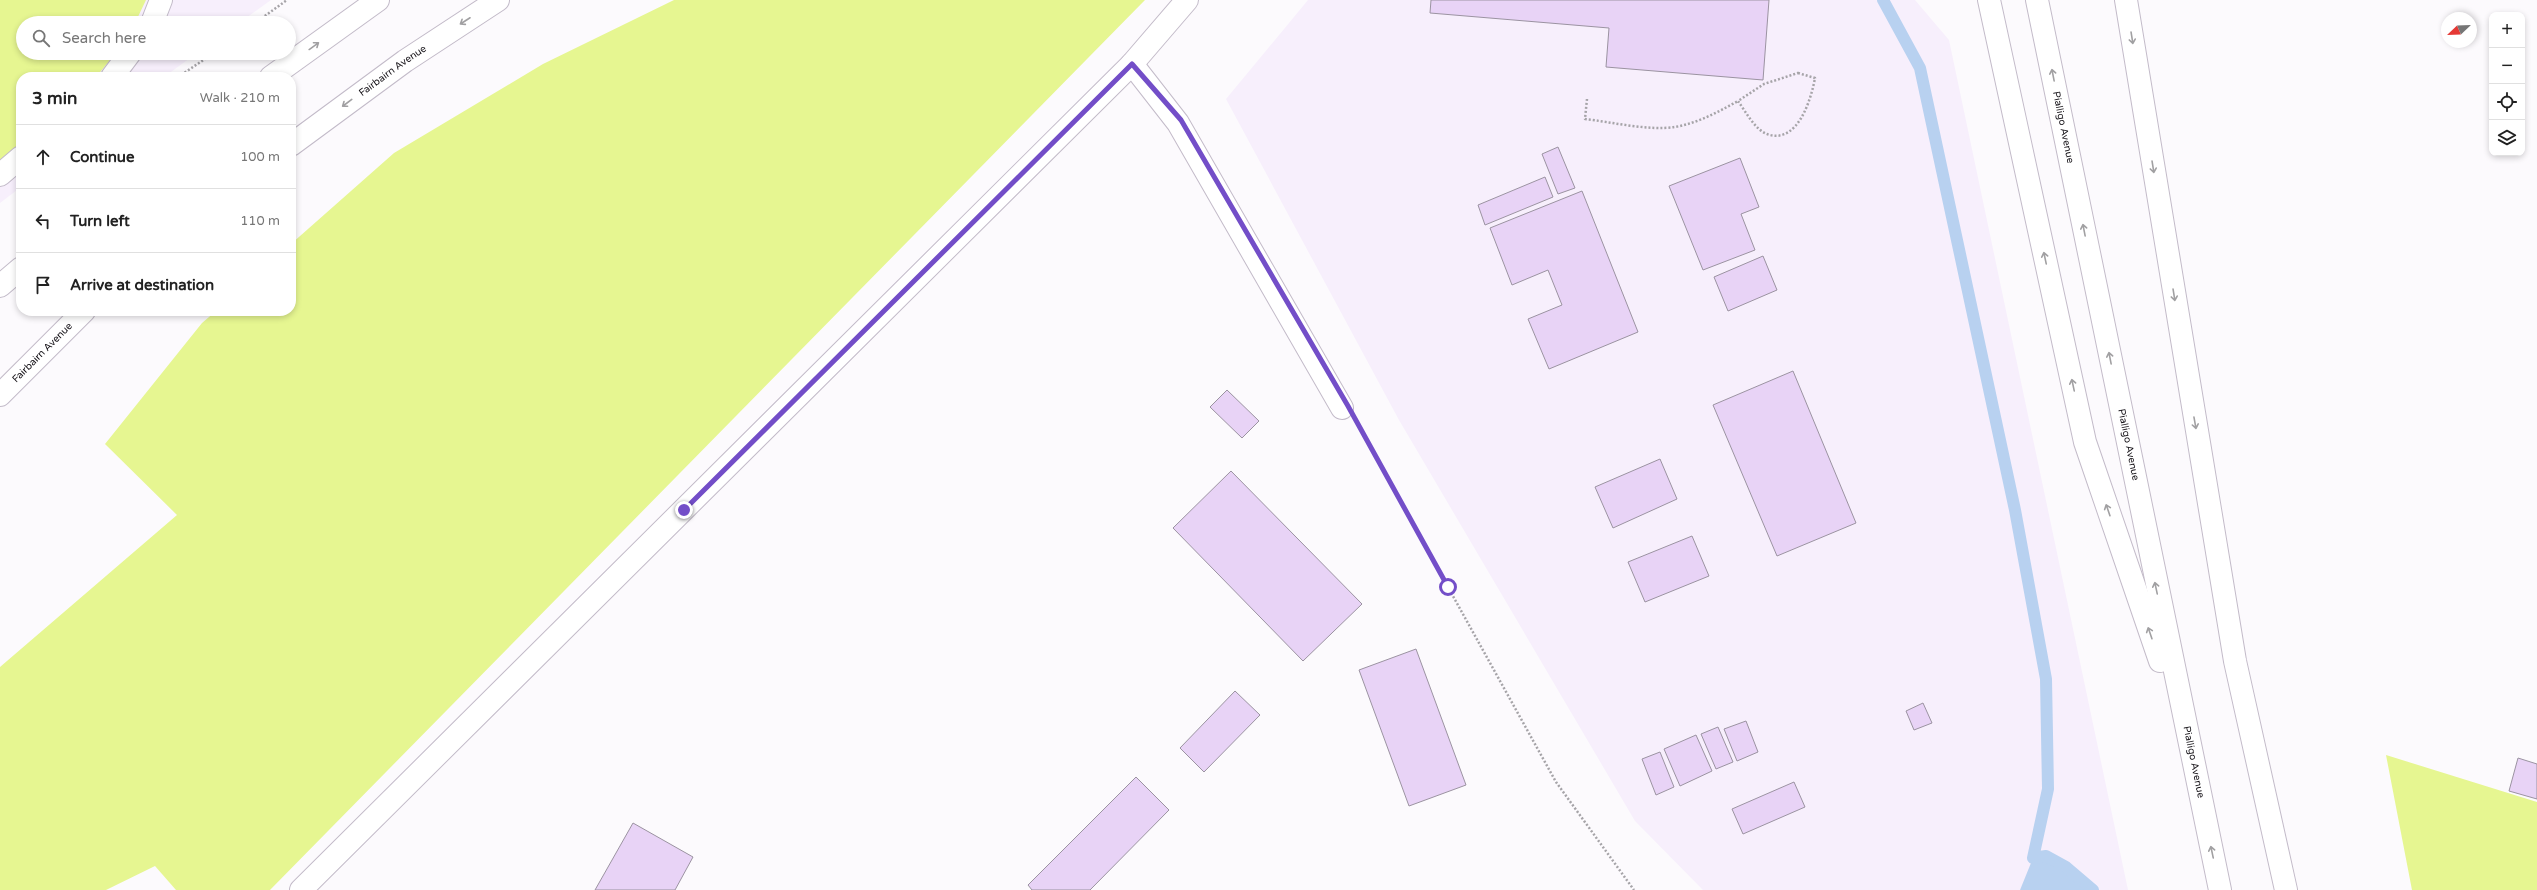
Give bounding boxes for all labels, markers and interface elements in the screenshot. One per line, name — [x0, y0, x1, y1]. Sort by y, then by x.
north arrow — [2441, 12, 2477, 48]
map controls — [2489, 12, 2525, 156]
button: + — [2489, 12, 2525, 48]
search box — [16, 16, 296, 60]
one-way arrow — [460, 17, 471, 25]
icon: search — [30, 27, 52, 49]
text: Search here — [62, 29, 146, 47]
one-way arrow — [2128, 32, 2136, 45]
one-way arrow — [308, 42, 319, 50]
street label: Fairbairn Avenue — [357, 42, 429, 99]
button: − — [2489, 48, 2525, 84]
one-way arrow — [2049, 69, 2057, 82]
button: locate — [2489, 84, 2525, 120]
text: 3 min — [32, 88, 77, 109]
text: Walk · 210 m — [200, 90, 280, 106]
street label: Pialligo Avenue — [2050, 90, 2076, 165]
one-way arrow — [342, 99, 353, 108]
button: layers — [2489, 120, 2525, 156]
icon: ahead — [32, 146, 54, 168]
text: Continue — [70, 148, 134, 166]
text: 100 m — [240, 149, 280, 165]
one-way arrow — [2149, 160, 2157, 173]
icon: left — [32, 210, 54, 232]
text: Turn left — [70, 212, 130, 230]
text: 110 m — [240, 213, 280, 229]
one-way arrow — [2080, 224, 2088, 237]
one-way arrow — [2041, 252, 2049, 265]
icon: arrive — [32, 274, 54, 296]
text: Arrive at destination — [70, 276, 214, 294]
one-way arrow — [2170, 288, 2178, 301]
street label: Fairbairn Avenue — [10, 320, 75, 385]
one-way arrow — [2106, 352, 2114, 365]
one-way arrow — [2068, 379, 2076, 392]
street label: Pialligo Avenue — [2115, 408, 2142, 482]
one-way arrow — [2191, 417, 2199, 430]
route end — [675, 501, 693, 519]
one-way arrow — [2104, 504, 2111, 517]
route start — [1439, 578, 1457, 596]
one-way arrow — [2152, 582, 2160, 595]
one-way arrow — [2146, 627, 2153, 640]
street label: Pialligo Avenue — [2180, 725, 2207, 799]
one-way arrow — [2207, 846, 2215, 859]

